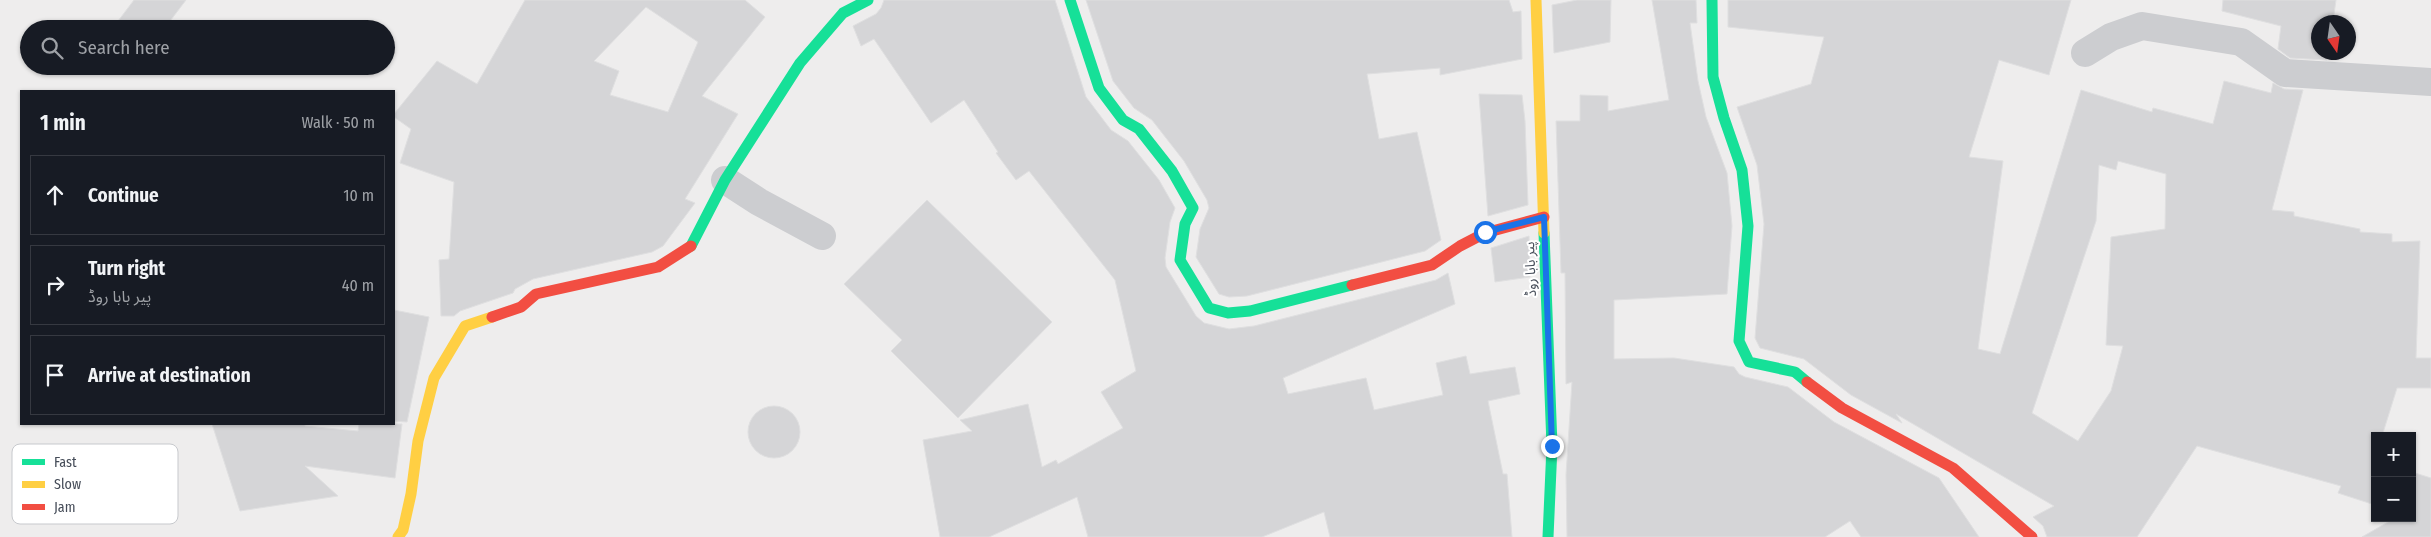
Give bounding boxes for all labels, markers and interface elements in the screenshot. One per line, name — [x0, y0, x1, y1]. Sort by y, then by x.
north arrow — [2311, 15, 2356, 60]
search box — [20, 20, 395, 75]
icon: search — [38, 34, 66, 62]
text: Search here — [78, 36, 170, 59]
text: 1 min — [40, 110, 86, 136]
text: Walk · 50 m — [301, 113, 375, 132]
icon: ahead — [41, 181, 69, 209]
text: Continue — [88, 184, 159, 207]
text: 10 m — [343, 186, 374, 205]
route start — [1474, 221, 1497, 244]
street label: پیر بابا روڈ — [1521, 241, 1541, 297]
text: Turn right — [88, 257, 165, 280]
icon: right — [41, 271, 69, 299]
text: 40 m — [342, 276, 374, 295]
text: پیر بابا روڈ — [88, 287, 151, 306]
icon: arrive — [41, 361, 69, 389]
text: Arrive at destination — [88, 364, 251, 387]
map controls — [2371, 432, 2416, 522]
button: + — [2371, 432, 2416, 477]
route end — [1541, 435, 1564, 458]
legend — [12, 444, 178, 524]
text: Fast — [54, 454, 77, 471]
text: Slow — [54, 476, 81, 493]
button: − — [2371, 477, 2416, 522]
text: Jam — [54, 499, 75, 516]

